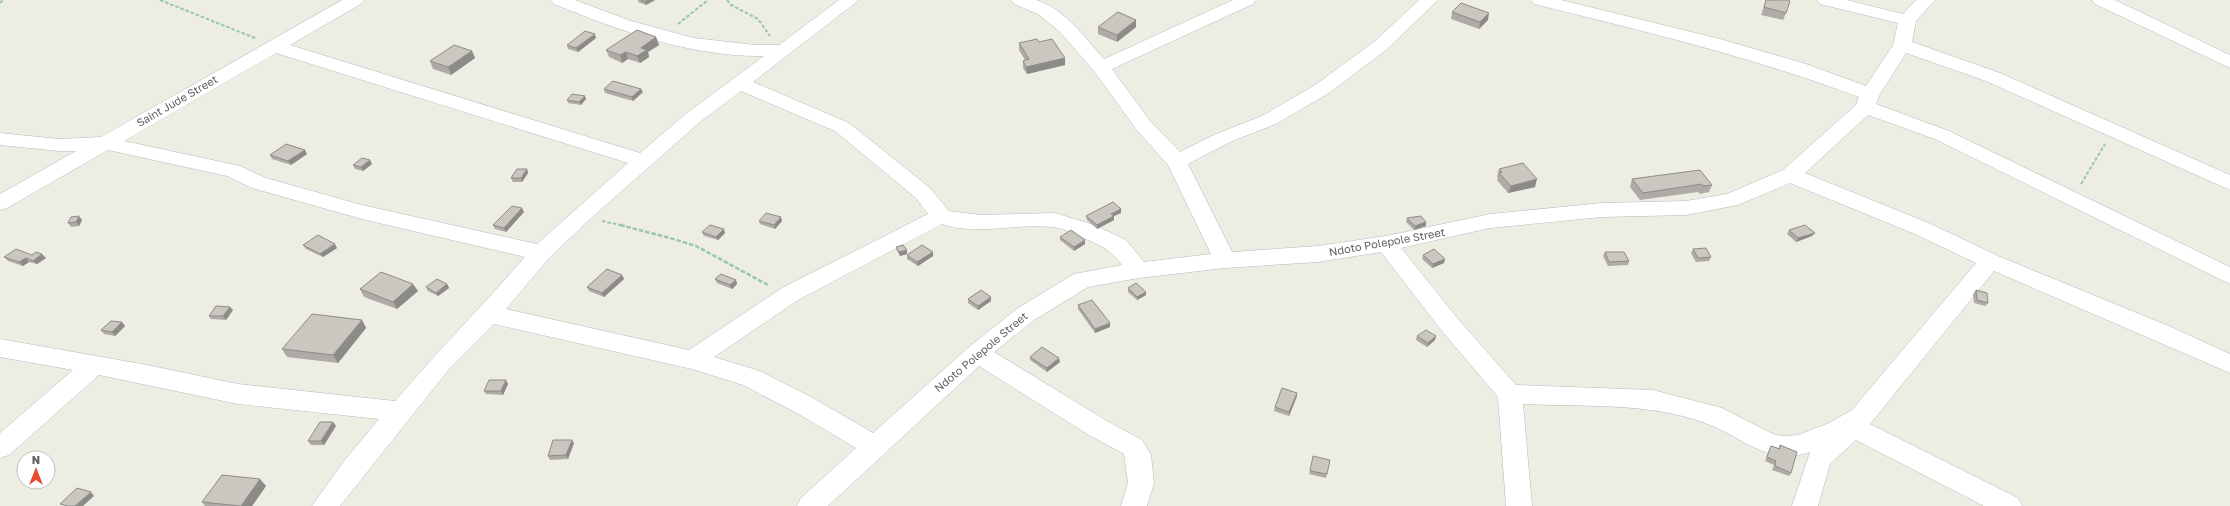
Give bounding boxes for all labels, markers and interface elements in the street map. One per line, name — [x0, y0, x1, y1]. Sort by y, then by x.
street label: Saint Jude Street — [134, 72, 220, 129]
street label: Ndoto Polepole Street — [1328, 225, 1446, 258]
street label: Ndoto Polepole Street — [932, 309, 1030, 394]
north arrow — [16, 450, 56, 490]
text: N — [32, 453, 40, 466]

